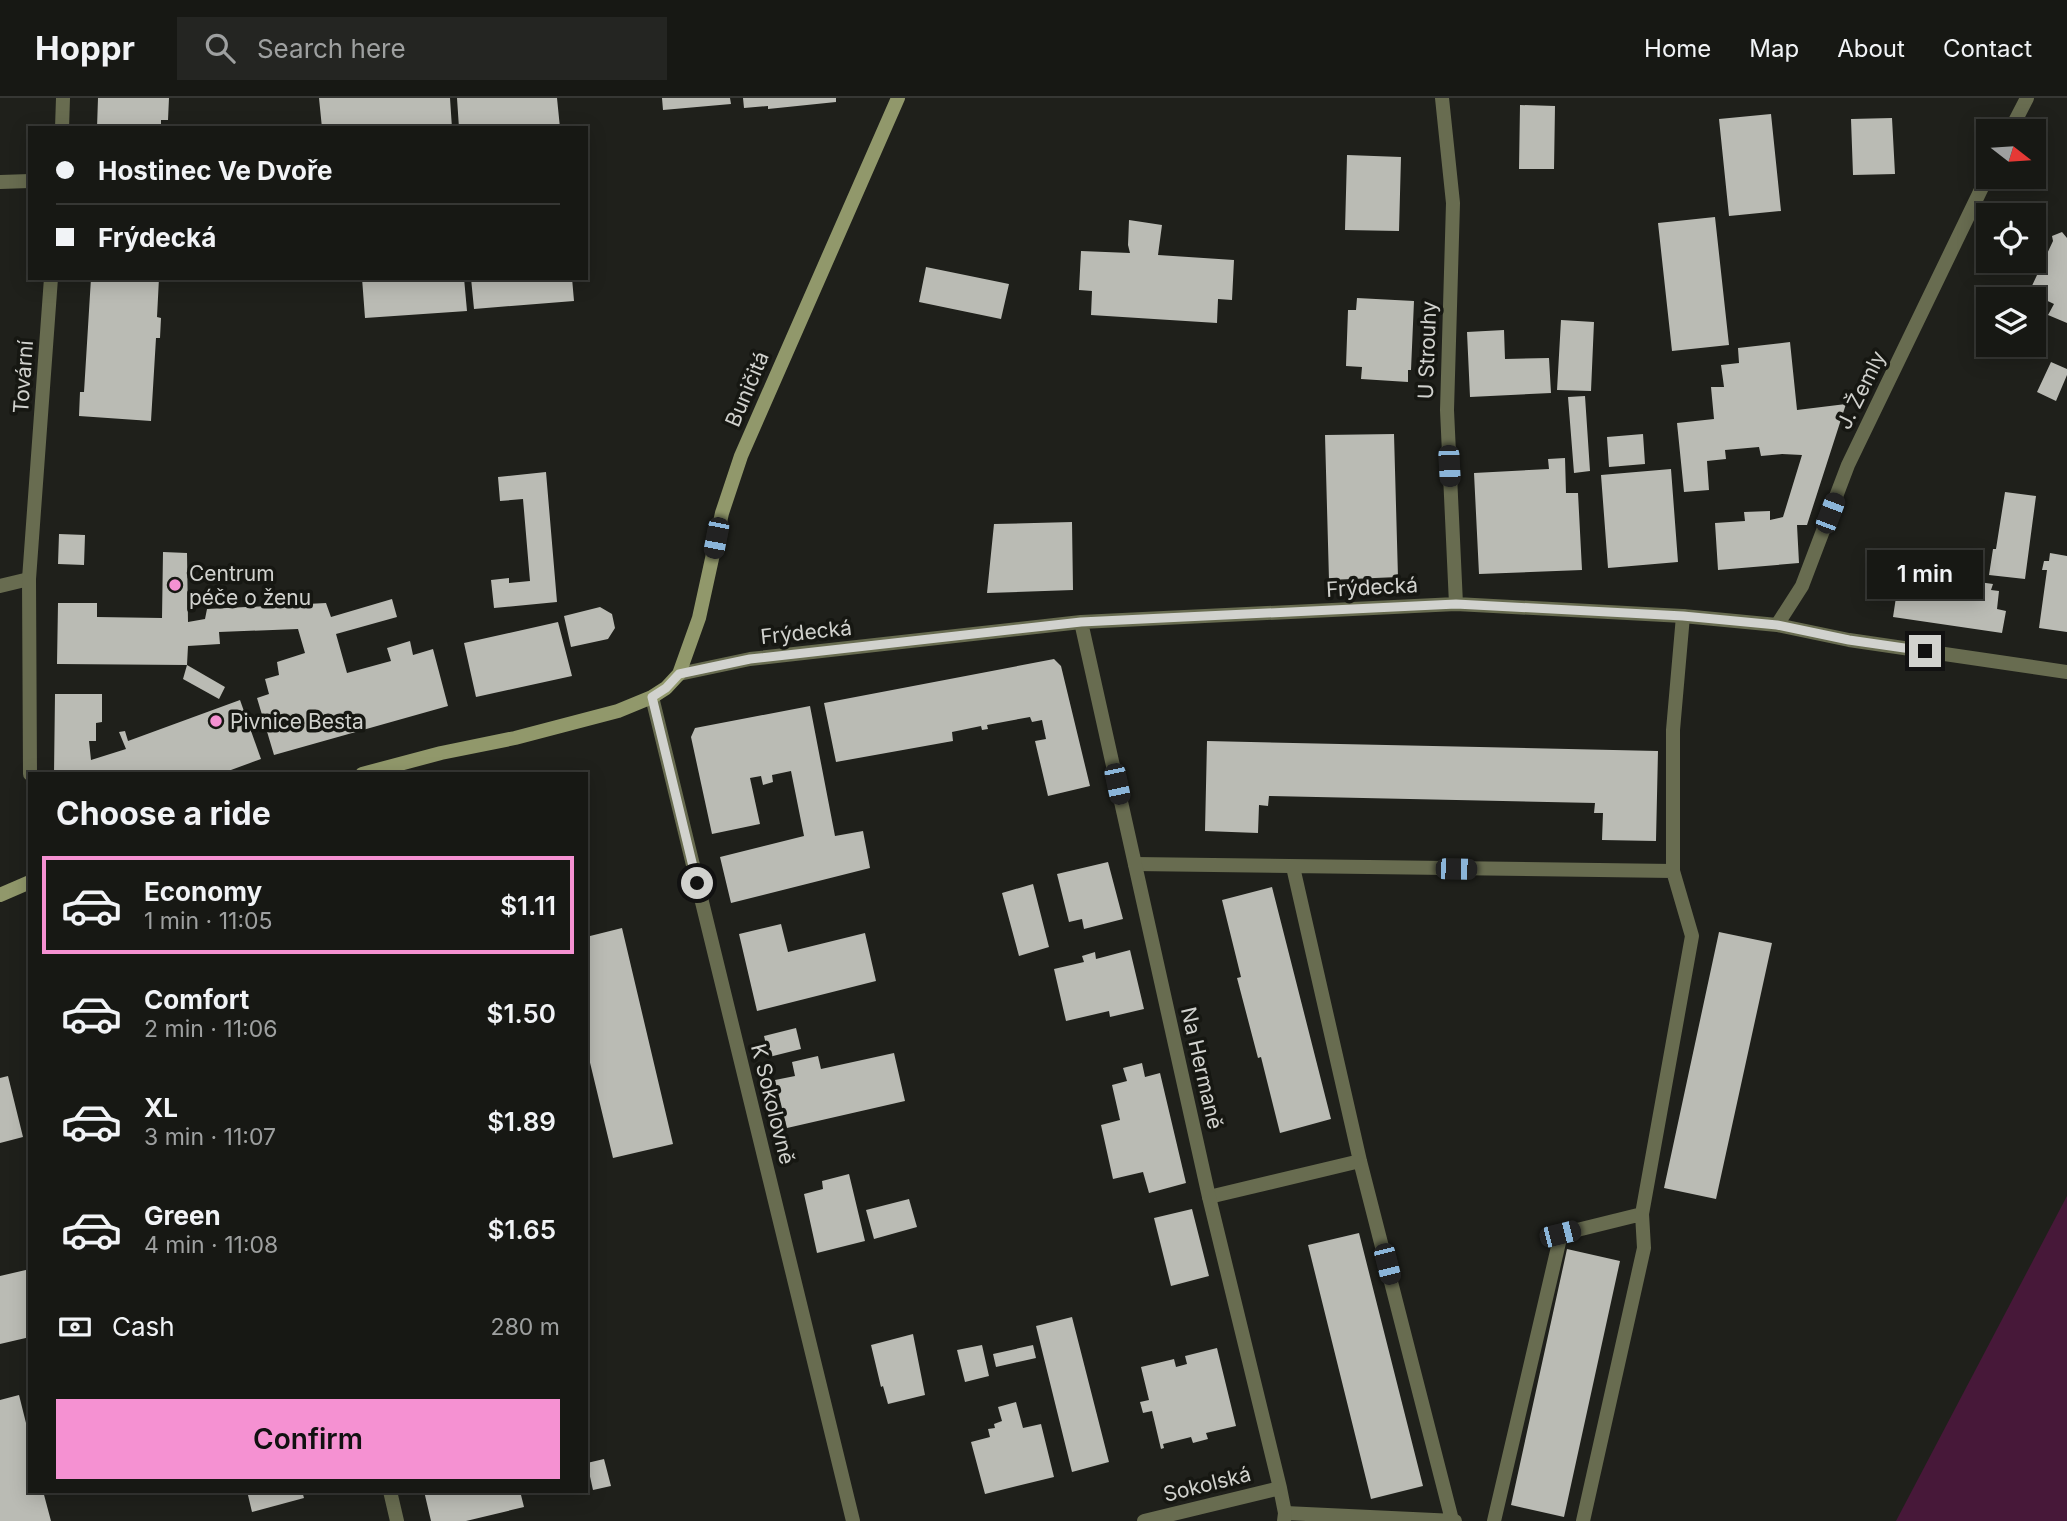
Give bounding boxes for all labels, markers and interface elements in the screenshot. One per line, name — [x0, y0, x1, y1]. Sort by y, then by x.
search box — [177, 17, 667, 80]
text: Hoppr — [35, 28, 135, 68]
icon: search — [201, 29, 239, 67]
text: Search here — [257, 33, 406, 64]
text: Home — [1644, 34, 1711, 63]
text: Map — [1749, 34, 1799, 63]
text: About — [1837, 34, 1905, 63]
text: Contact — [1943, 34, 2032, 63]
north arrow — [1976, 119, 2046, 189]
map controls — [1976, 119, 2046, 357]
text: Hostinec Ve Dvoře — [98, 155, 332, 186]
button: locate — [1976, 203, 2046, 273]
text: Frýdecká — [98, 222, 216, 253]
button: layers — [1976, 287, 2046, 357]
street label: U Strouhy — [1413, 300, 1441, 400]
street label: Tovární — [8, 339, 38, 414]
street label: J. Žemly — [1830, 346, 1891, 433]
street label: Buničitá — [720, 348, 774, 430]
car — [1438, 444, 1461, 488]
car — [1813, 490, 1848, 536]
car — [702, 515, 731, 561]
callout: 1 min — [1867, 550, 1983, 598]
text: 1 min — [1897, 560, 1953, 588]
place label: Centrum péče o ženu — [189, 561, 311, 610]
street label: Frýdecká — [1325, 572, 1419, 602]
marker: Centrum péče o ženu — [167, 577, 183, 593]
street label: Frýdecká — [759, 615, 853, 649]
route end — [1909, 635, 1941, 667]
place label: Pivnice Besta — [230, 709, 364, 734]
marker: Pivnice Besta — [208, 713, 224, 729]
car — [1103, 761, 1132, 807]
text: Choose a ride — [56, 794, 271, 833]
car — [1435, 858, 1478, 880]
route start — [681, 867, 713, 899]
icon: car — [60, 874, 123, 937]
text: Economy — [144, 876, 262, 907]
text: $1.11 — [500, 890, 556, 921]
text: 1 min · 11:05 — [144, 907, 273, 935]
icon: car — [60, 982, 123, 1045]
text: Comfort — [144, 984, 249, 1015]
text: $1.50 — [487, 998, 556, 1029]
street label: Na Hermaně — [1176, 1005, 1228, 1131]
text: 2 min · 11:06 — [144, 1015, 277, 1043]
street label: K Sokolovně — [746, 1041, 800, 1167]
icon: car — [60, 1090, 123, 1153]
text: XL — [144, 1092, 178, 1123]
text: $1.89 — [487, 1106, 556, 1137]
text: 3 min · 11:07 — [144, 1123, 276, 1151]
icon: car — [60, 1198, 123, 1261]
text: Green — [144, 1200, 221, 1231]
text: $1.65 — [488, 1214, 556, 1245]
car — [1538, 1219, 1583, 1249]
text: 4 min · 11:08 — [144, 1231, 278, 1259]
car — [1372, 1241, 1403, 1287]
icon: cash — [56, 1308, 94, 1346]
text: Cash — [112, 1311, 175, 1342]
text: 280 m — [491, 1313, 560, 1341]
button: Confirm — [56, 1399, 560, 1479]
street label: Sokolská — [1161, 1461, 1253, 1507]

